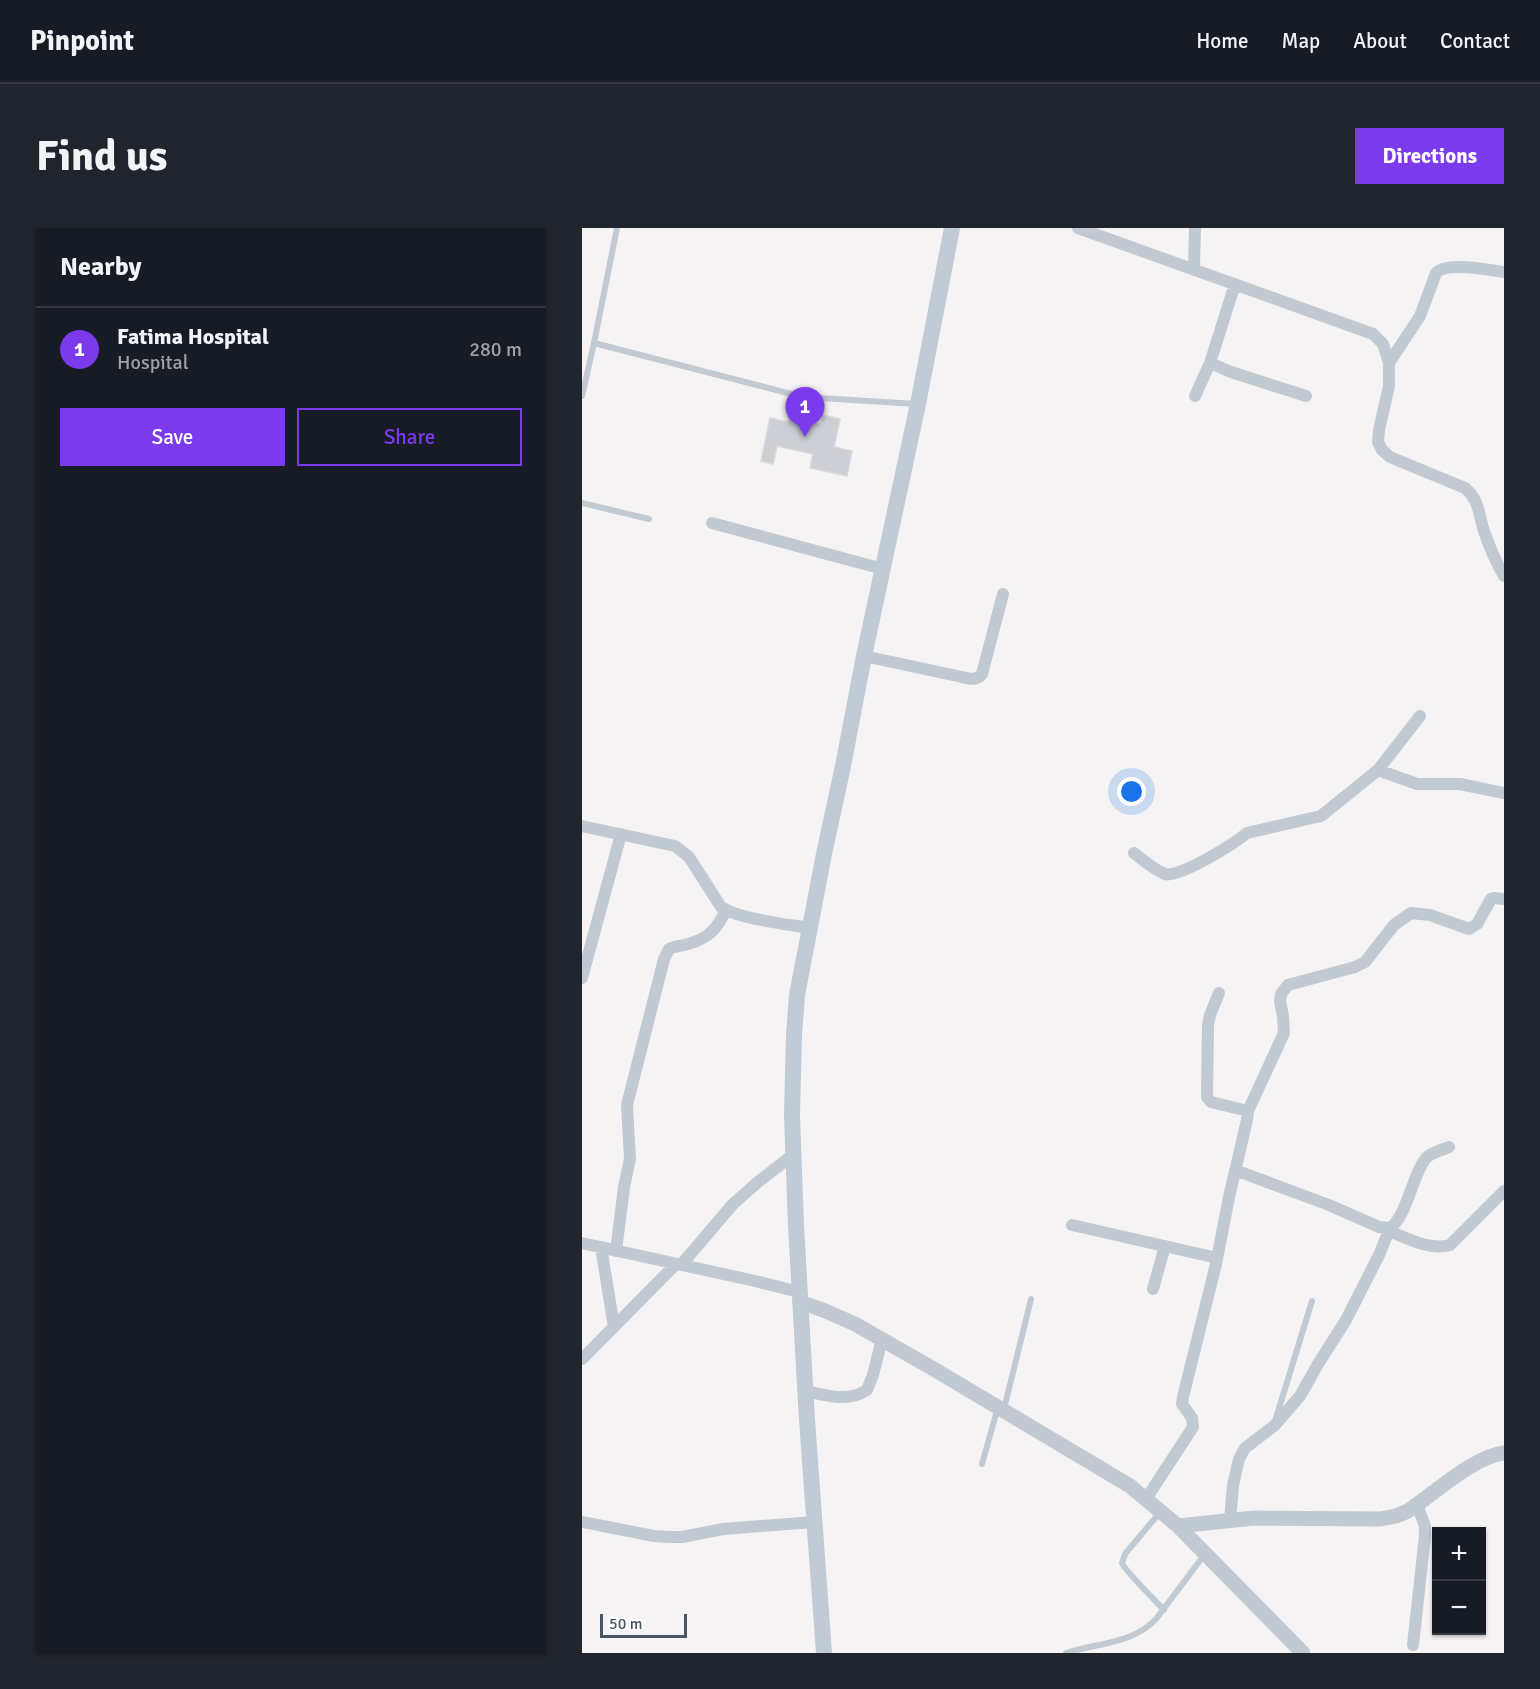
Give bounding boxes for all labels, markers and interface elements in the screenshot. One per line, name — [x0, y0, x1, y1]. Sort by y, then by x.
text: Pinpoint — [30, 24, 134, 58]
text: Home — [1196, 28, 1249, 54]
text: Map — [1282, 28, 1320, 54]
text: About — [1353, 28, 1407, 54]
text: Contact — [1440, 28, 1510, 54]
button: Directions — [1355, 128, 1504, 184]
text: Find us — [36, 131, 167, 182]
text: Nearby — [60, 251, 141, 283]
text: Fatima Hospital — [117, 323, 269, 350]
text: 1 — [74, 337, 85, 362]
text: 280 m — [469, 337, 522, 362]
text: Hospital — [117, 350, 189, 375]
pin: 1 — [786, 388, 824, 437]
button: Save — [60, 408, 285, 466]
button: Share — [297, 408, 522, 466]
your location — [1117, 777, 1146, 806]
map controls — [1432, 1527, 1486, 1635]
button: + — [1432, 1527, 1486, 1581]
button: − — [1432, 1581, 1486, 1635]
scale bar — [600, 1611, 687, 1638]
text: 50 m — [609, 1614, 643, 1634]

